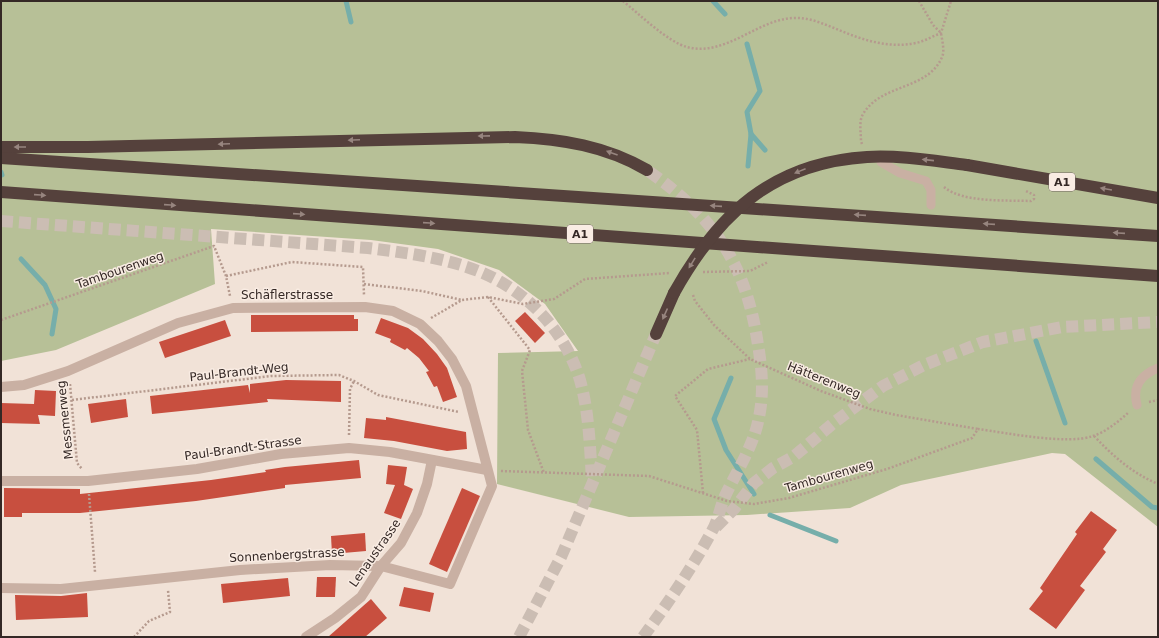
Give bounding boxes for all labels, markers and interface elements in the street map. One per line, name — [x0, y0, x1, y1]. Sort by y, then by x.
one-way arrow — [477, 133, 490, 139]
one-way arrow — [347, 137, 360, 143]
one-way arrow — [218, 140, 230, 147]
one-way arrow — [13, 144, 26, 150]
one-way arrow — [606, 150, 618, 156]
one-way arrow — [922, 157, 934, 163]
one-way arrow — [793, 169, 805, 175]
road number: A1 — [1049, 173, 1075, 191]
one-way arrow — [1100, 186, 1112, 192]
one-way arrow — [34, 192, 46, 198]
one-way arrow — [163, 201, 176, 208]
one-way arrow — [710, 203, 722, 210]
one-way arrow — [293, 210, 305, 217]
one-way arrow — [854, 212, 866, 219]
one-way arrow — [423, 219, 435, 226]
one-way arrow — [983, 221, 995, 228]
road number: A1 — [567, 225, 593, 243]
one-way arrow — [1113, 230, 1125, 237]
street label: Tambourenweg — [74, 248, 166, 292]
one-way arrow — [688, 258, 696, 268]
street label: Schäflerstrasse — [241, 288, 333, 302]
one-way arrow — [662, 308, 668, 319]
street label: Hätterenweg — [785, 359, 863, 401]
street label: Paul-Brandt-Weg — [189, 360, 289, 384]
street label: Messmerweg — [54, 380, 76, 460]
street label: Paul-Brandt-Strasse — [184, 433, 302, 463]
street label: Tambourenweg — [782, 457, 875, 496]
street label: Lenaustrasse — [346, 516, 404, 590]
street label: Sonnenbergstrasse — [229, 545, 345, 565]

